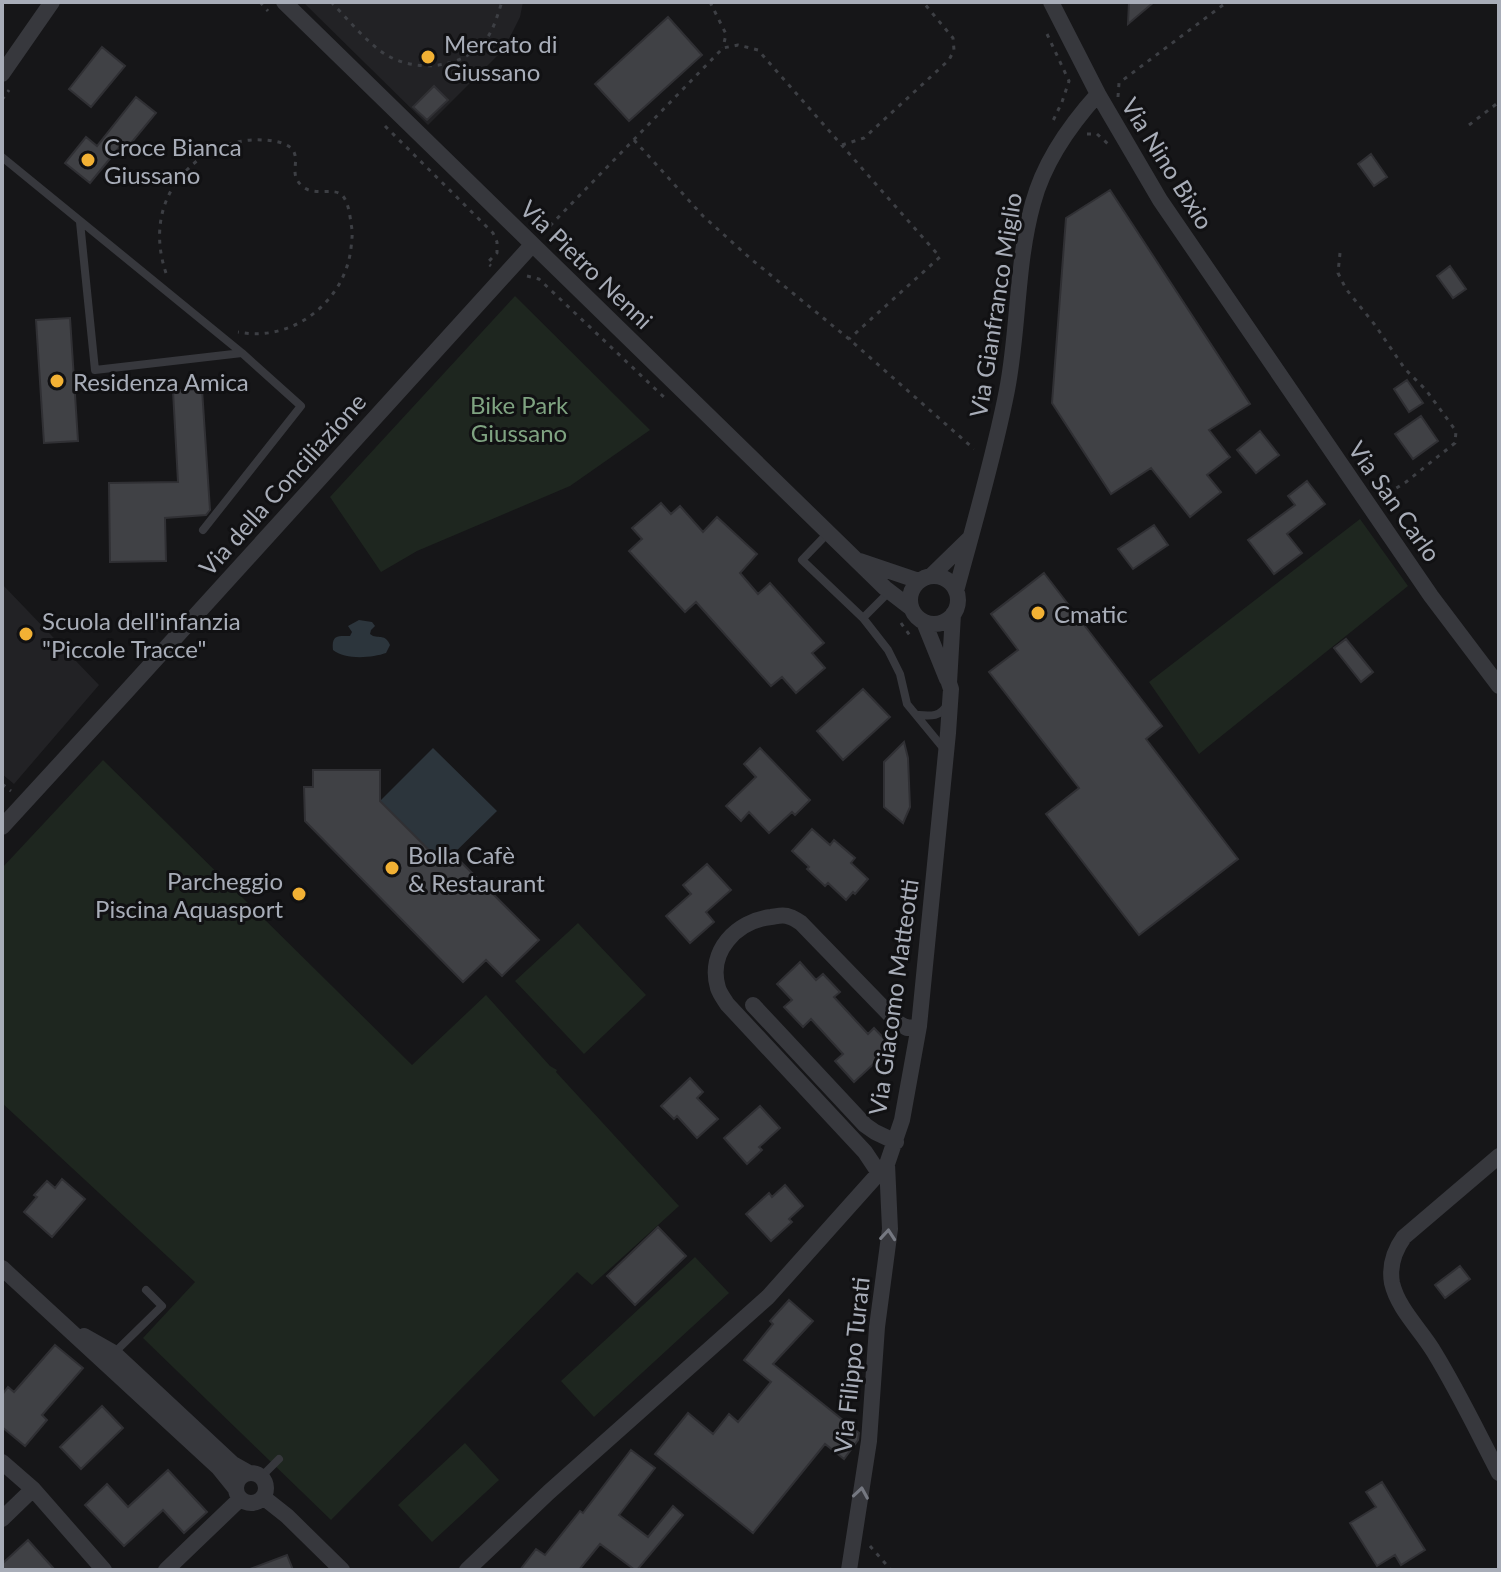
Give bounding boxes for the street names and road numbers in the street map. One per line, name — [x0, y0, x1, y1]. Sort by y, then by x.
street label: Via Nino Bixio — [1116, 92, 1220, 234]
street label: Via Gianfranco Miglio — [963, 191, 1027, 419]
street label: Via Pietro Nenni — [515, 194, 659, 334]
street label: Via della Conciliazione — [193, 387, 371, 581]
street label: Via San Carlo — [1343, 435, 1447, 567]
street label: Via Giacomo Matteotti — [862, 877, 924, 1117]
street label: Via Filippo Turati — [827, 1276, 875, 1454]

